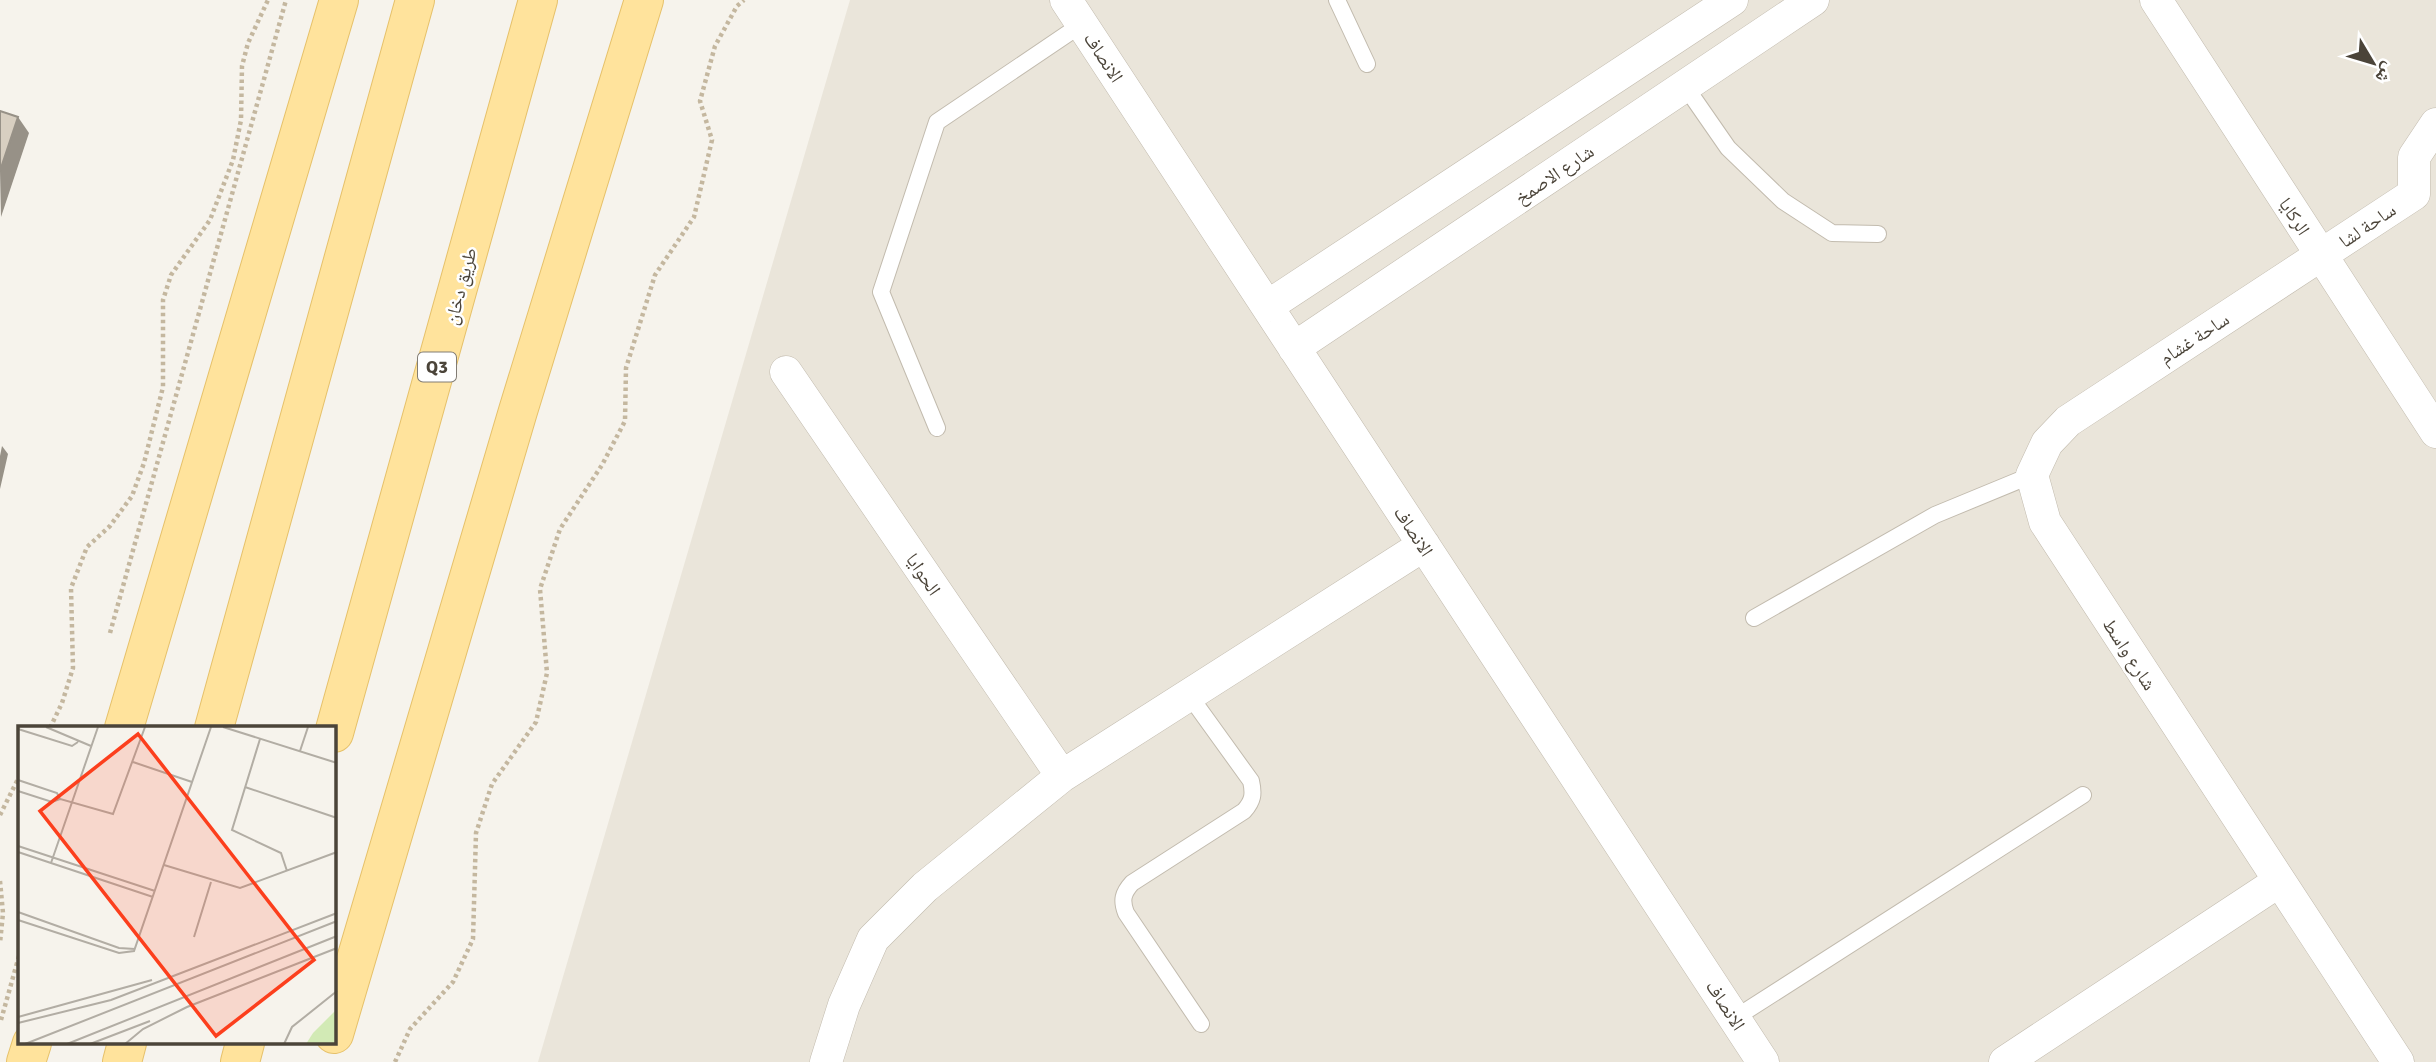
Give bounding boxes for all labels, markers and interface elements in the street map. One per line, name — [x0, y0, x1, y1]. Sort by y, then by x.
street label: الانصاف — [1078, 28, 1128, 87]
north arrow — [2338, 28, 2408, 98]
text: ش — [2370, 58, 2401, 88]
street label: شارع الاصمخ — [1510, 140, 1599, 210]
street label: الركايا — [2273, 193, 2315, 240]
street label: ساحة لشا — [2334, 198, 2401, 254]
street label: طريق دخان — [439, 245, 483, 328]
street label: ساحة غشام — [2155, 307, 2235, 371]
road number: Q3 — [418, 352, 456, 382]
street label: الانصاف — [1388, 502, 1438, 561]
street label: الحوايا — [900, 549, 946, 600]
street label: شارع واسط — [2097, 614, 2161, 695]
inset map — [18, 726, 336, 1044]
street label: الانصاف — [1700, 976, 1750, 1035]

